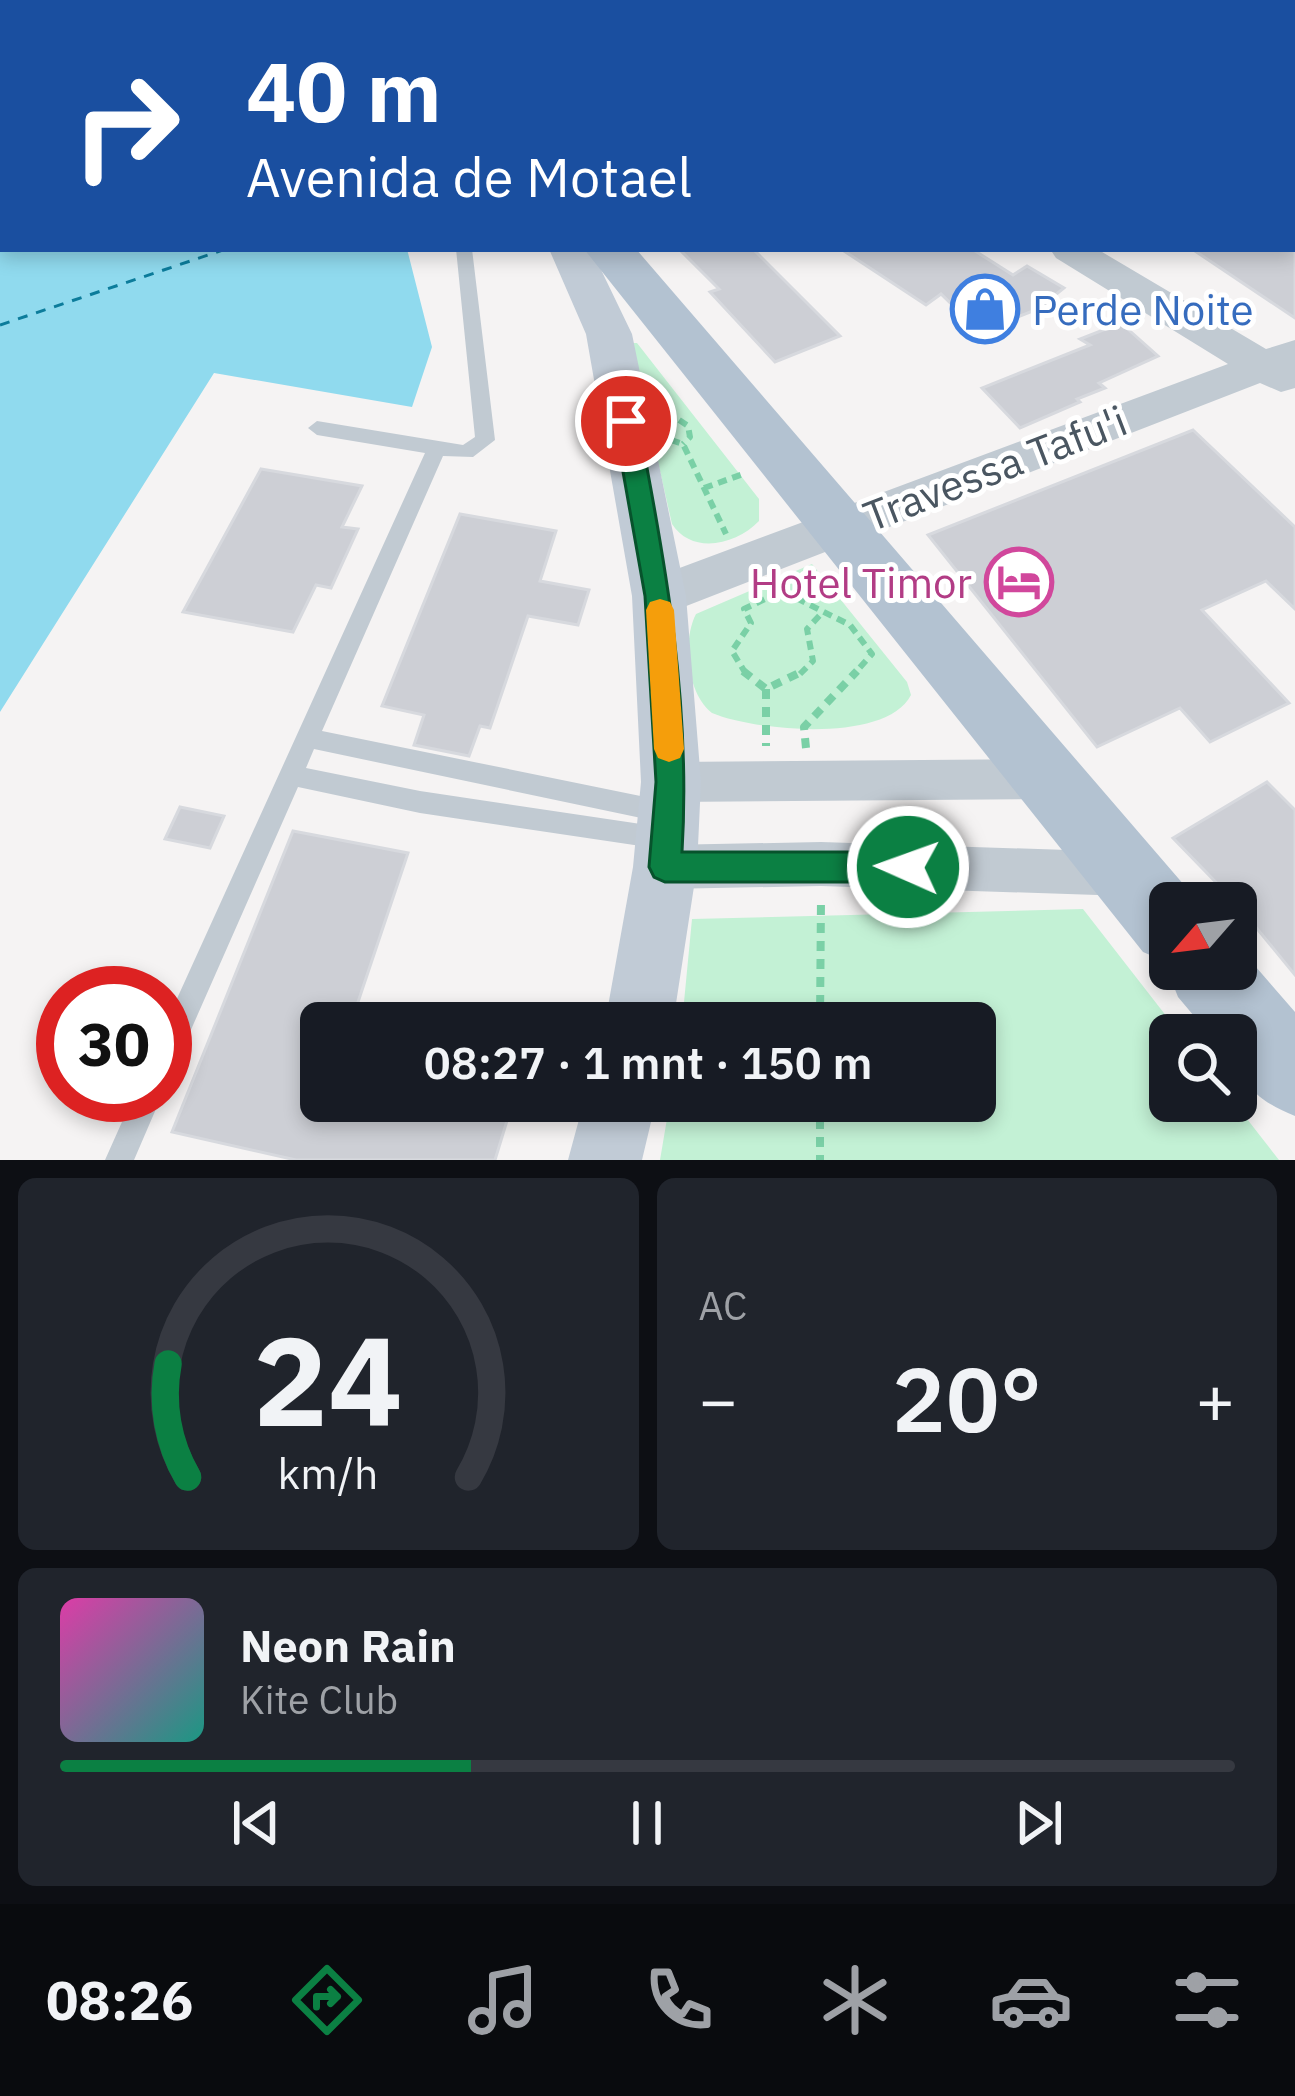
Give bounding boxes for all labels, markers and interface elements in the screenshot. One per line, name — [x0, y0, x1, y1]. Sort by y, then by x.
text: 40 m — [246, 36, 442, 145]
icon: right — [48, 48, 204, 204]
text: Avenida de Motael — [246, 142, 692, 212]
shop icon: Perde Noite — [950, 274, 1020, 344]
place label: Perde Noite — [1032, 282, 1254, 337]
pin — [575, 370, 677, 472]
icon: arrive — [593, 388, 659, 454]
street label: Travessa Tafu'i — [856, 393, 1134, 543]
hotel icon: Hotel Timor — [984, 547, 1054, 617]
place label: Hotel Timor — [750, 555, 972, 610]
position arrow — [845, 804, 971, 930]
north arrow — [1149, 882, 1257, 990]
map controls — [1149, 882, 1257, 1122]
speed limit sign: 30 — [36, 966, 192, 1122]
button: search — [1149, 1014, 1257, 1122]
text: 08:27 · 1 mnt · 150 m — [424, 1033, 872, 1091]
text: AC — [699, 1280, 747, 1331]
text: 24 — [253, 1298, 403, 1460]
text: 20° — [892, 1340, 1042, 1457]
text: − — [699, 1356, 738, 1442]
text: + — [1195, 1356, 1235, 1442]
text: km/h — [278, 1445, 379, 1501]
text: Neon Rain — [240, 1616, 456, 1674]
text: Kite Club — [240, 1674, 398, 1725]
icon: previous — [223, 1790, 289, 1856]
icon: pause — [614, 1790, 680, 1856]
icon: next — [1006, 1790, 1072, 1856]
icon: directions — [285, 1958, 369, 2042]
icon: music — [461, 1958, 545, 2042]
icon: phone — [637, 1958, 721, 2042]
icon: climate — [813, 1958, 897, 2042]
icon: car — [989, 1958, 1073, 2042]
icon: filters — [1165, 1958, 1249, 2042]
text: 08:26 — [46, 1965, 193, 2035]

